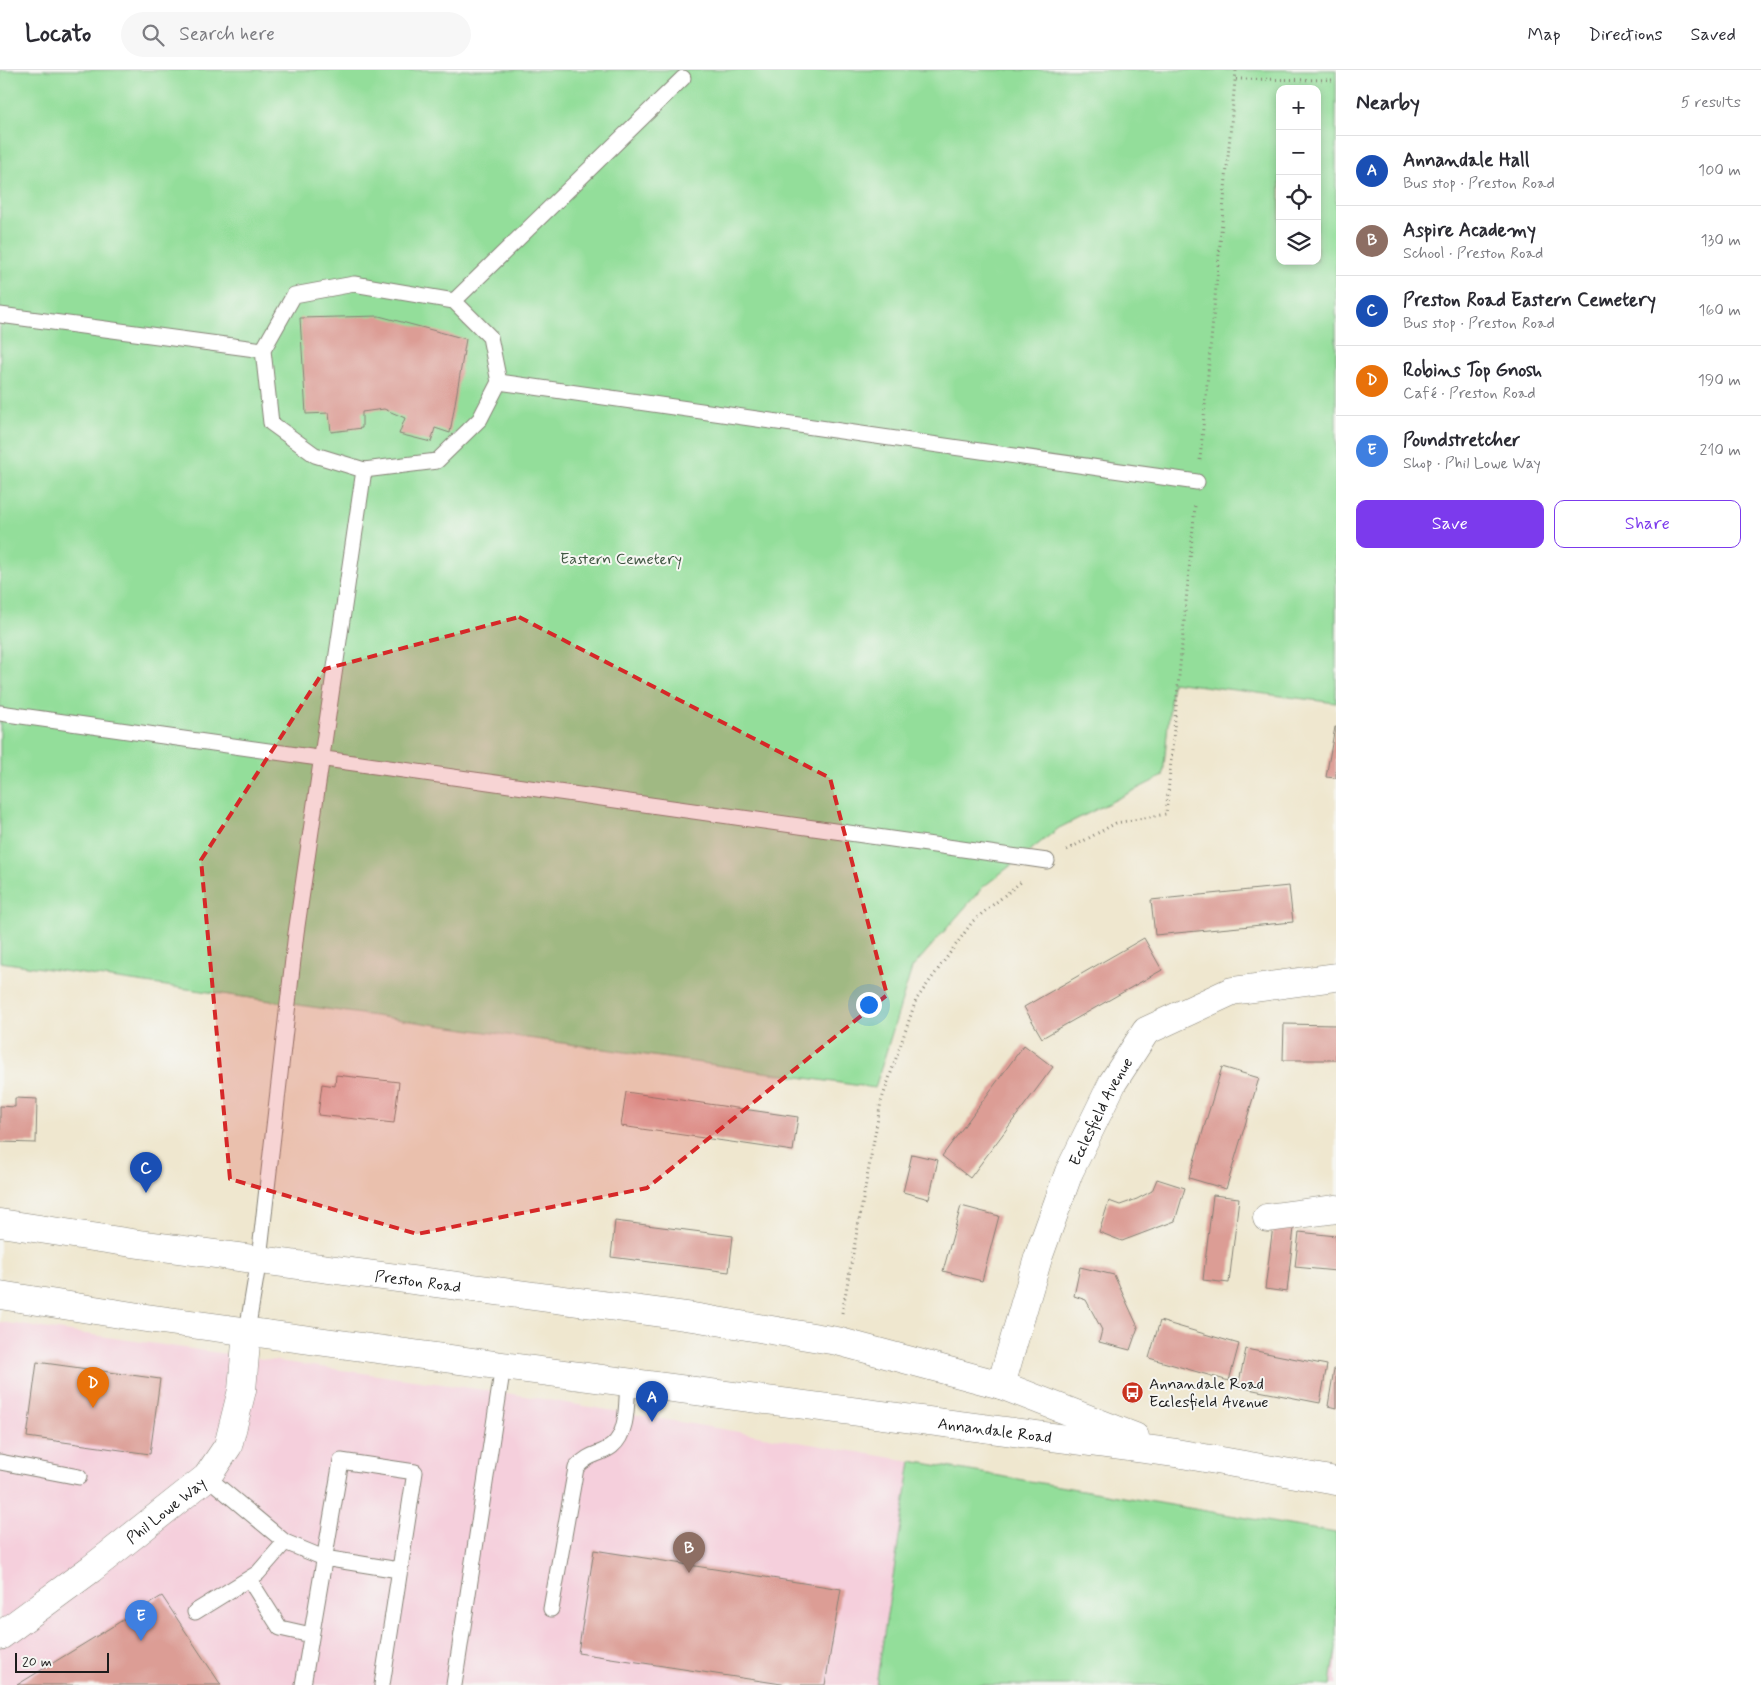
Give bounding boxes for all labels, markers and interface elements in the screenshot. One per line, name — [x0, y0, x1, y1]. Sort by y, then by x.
search box — [121, 12, 471, 57]
text: Locato — [25, 19, 91, 50]
icon: search — [139, 21, 167, 49]
text: Search here — [179, 22, 275, 47]
text: Map — [1528, 23, 1561, 47]
text: Directions — [1589, 23, 1663, 47]
text: Saved — [1691, 23, 1736, 47]
map controls — [1276, 85, 1321, 265]
button: + — [1276, 85, 1321, 130]
text: Nearby — [1356, 89, 1420, 117]
text: 5 results — [1681, 92, 1741, 113]
button: − — [1276, 130, 1321, 175]
text: Annandale Hall — [1403, 148, 1529, 173]
text: A — [1367, 160, 1377, 181]
text: 100 m — [1698, 160, 1741, 181]
text: Bus stop · Preston Road — [1403, 173, 1555, 194]
button: locate — [1276, 175, 1321, 220]
text: Aspire Academy — [1403, 218, 1536, 243]
button: layers — [1276, 220, 1321, 265]
text: B — [1367, 230, 1377, 251]
text: 130 m — [1700, 230, 1741, 251]
text: School · Preston Road — [1403, 243, 1543, 264]
text: Preston Road Eastern Cemetery — [1403, 288, 1656, 313]
text: C — [1366, 300, 1378, 321]
text: 160 m — [1698, 300, 1741, 321]
text: Bus stop · Preston Road — [1403, 313, 1555, 334]
text: Robins Top Gnosh — [1403, 358, 1542, 383]
text: D — [1366, 370, 1378, 391]
text: 190 m — [1698, 370, 1741, 391]
text: Café · Preston Road — [1403, 383, 1536, 404]
text: Poundstretcher — [1403, 428, 1520, 453]
text: E — [1367, 440, 1377, 461]
text: 210 m — [1700, 440, 1741, 461]
text: Shop · Phil Lowe Way — [1403, 453, 1541, 474]
button: Save — [1356, 500, 1544, 548]
button: Share — [1554, 500, 1741, 548]
park label: Eastern Cemetery — [560, 549, 682, 570]
your location — [856, 992, 882, 1018]
street label: Ecclesfield Avenue — [1065, 1054, 1138, 1170]
pin: C — [130, 1152, 162, 1193]
street label: Preston Road — [373, 1266, 462, 1298]
pin: D — [77, 1367, 109, 1408]
place label: Annandale Road Ecclesfield Avenue — [1149, 1374, 1269, 1413]
bus stop icon: Annandale Road Ecclesfield Avenue — [1121, 1380, 1145, 1404]
pin: A — [636, 1381, 668, 1422]
street label: Annandale Road — [936, 1413, 1053, 1449]
street label: Phil Lowe Way — [122, 1473, 211, 1549]
pin: B — [673, 1532, 705, 1573]
pin: E — [125, 1600, 157, 1641]
scale bar — [15, 1650, 109, 1673]
text: 20 m — [22, 1653, 52, 1671]

